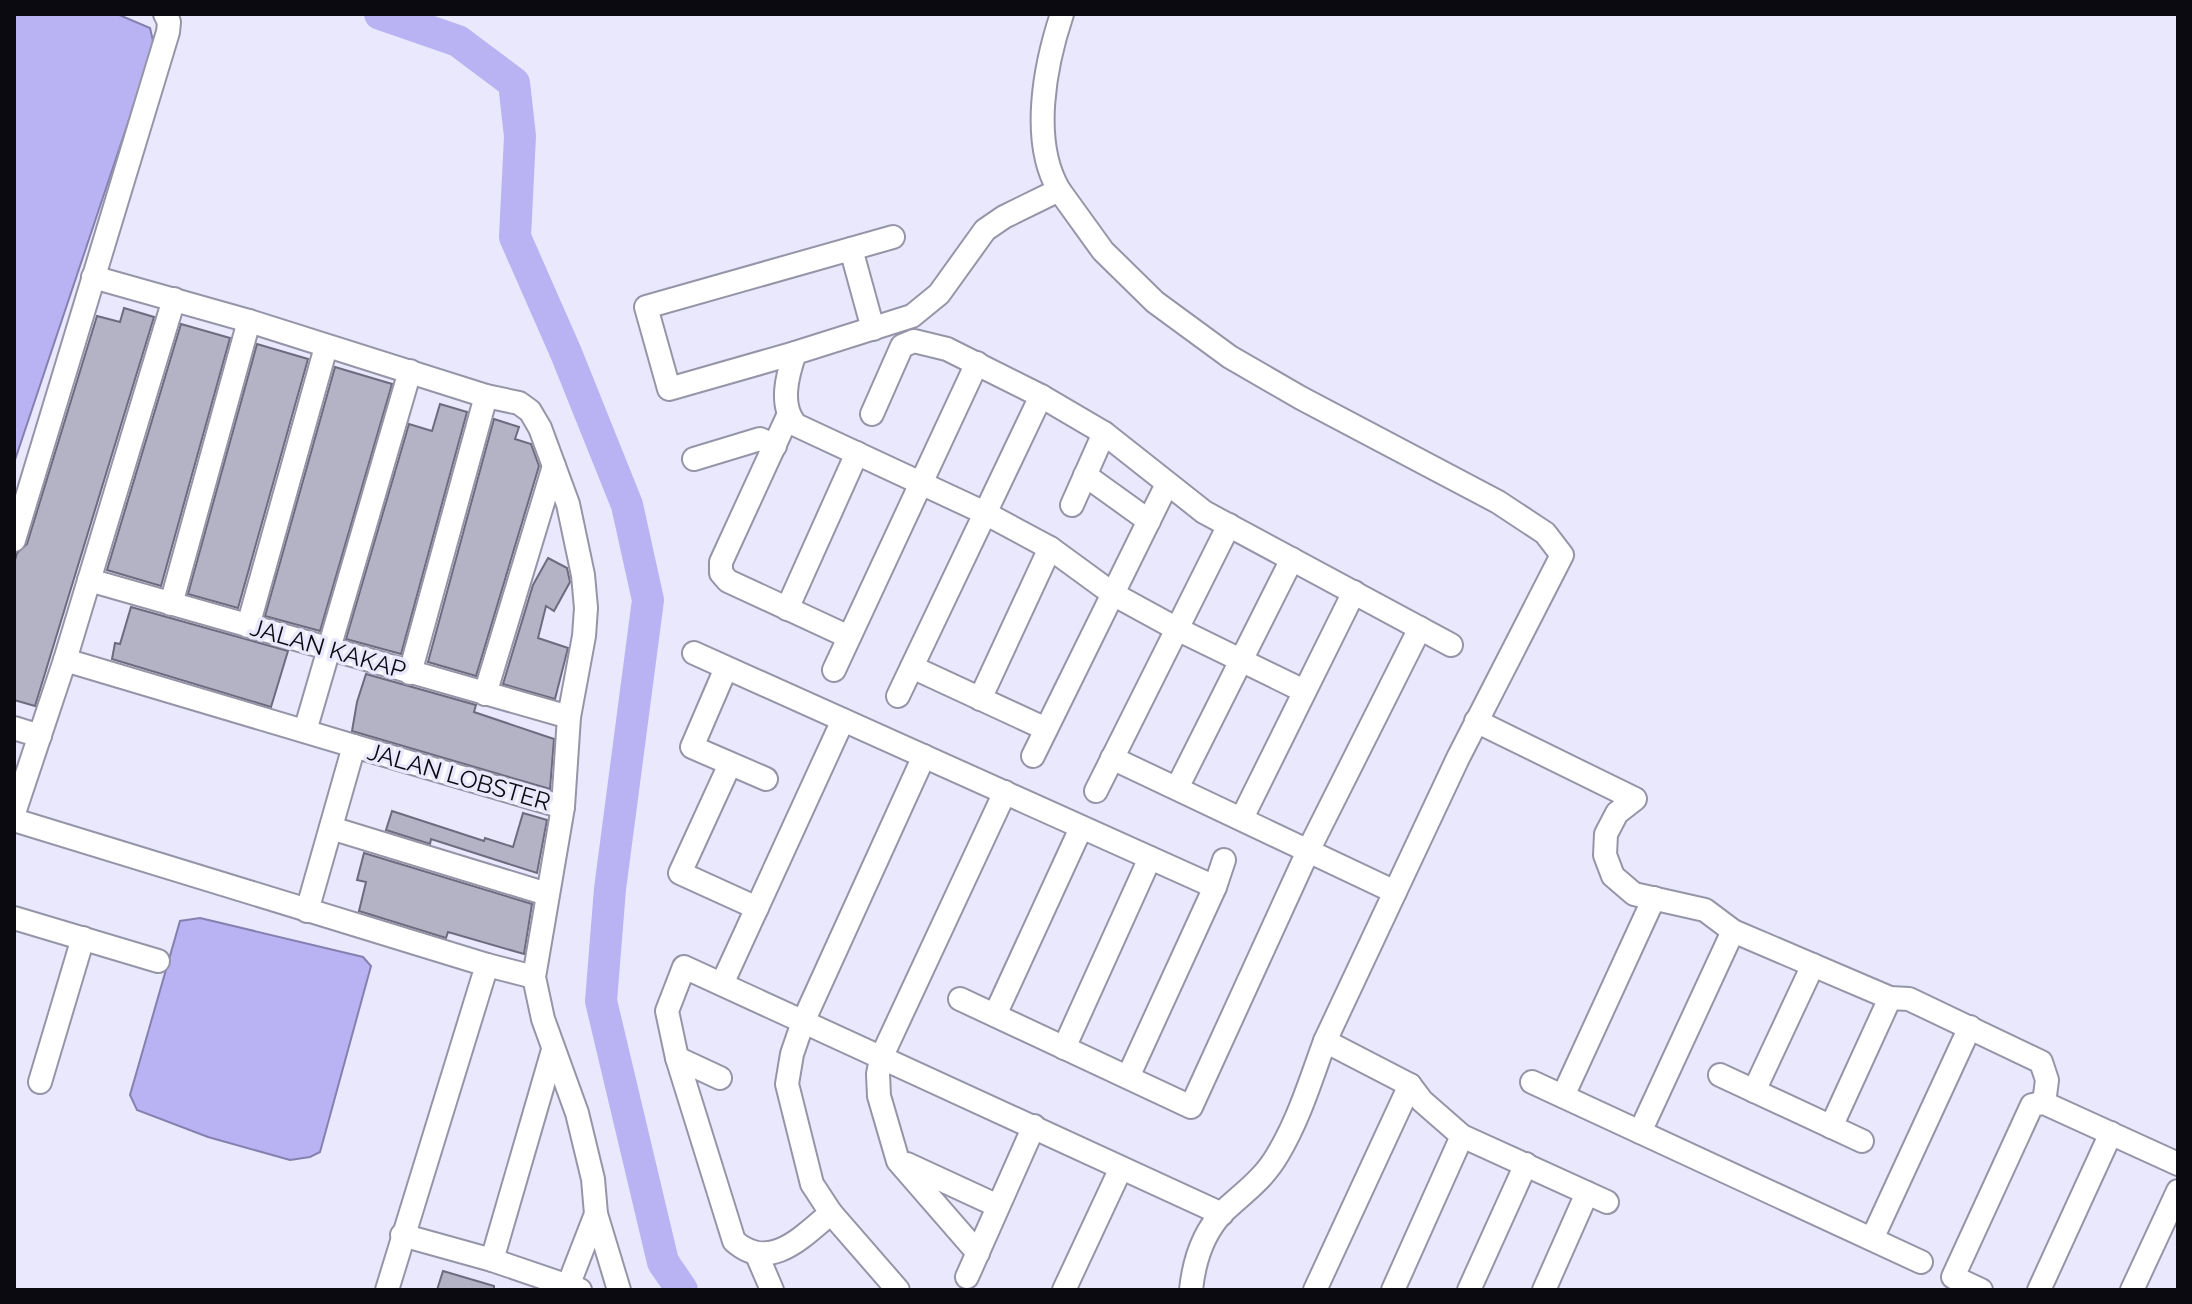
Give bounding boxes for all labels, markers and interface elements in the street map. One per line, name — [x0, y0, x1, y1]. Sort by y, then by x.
street label: JALAN KAKAP — [247, 612, 409, 685]
street label: JALAN LOBSTER — [364, 737, 554, 817]

